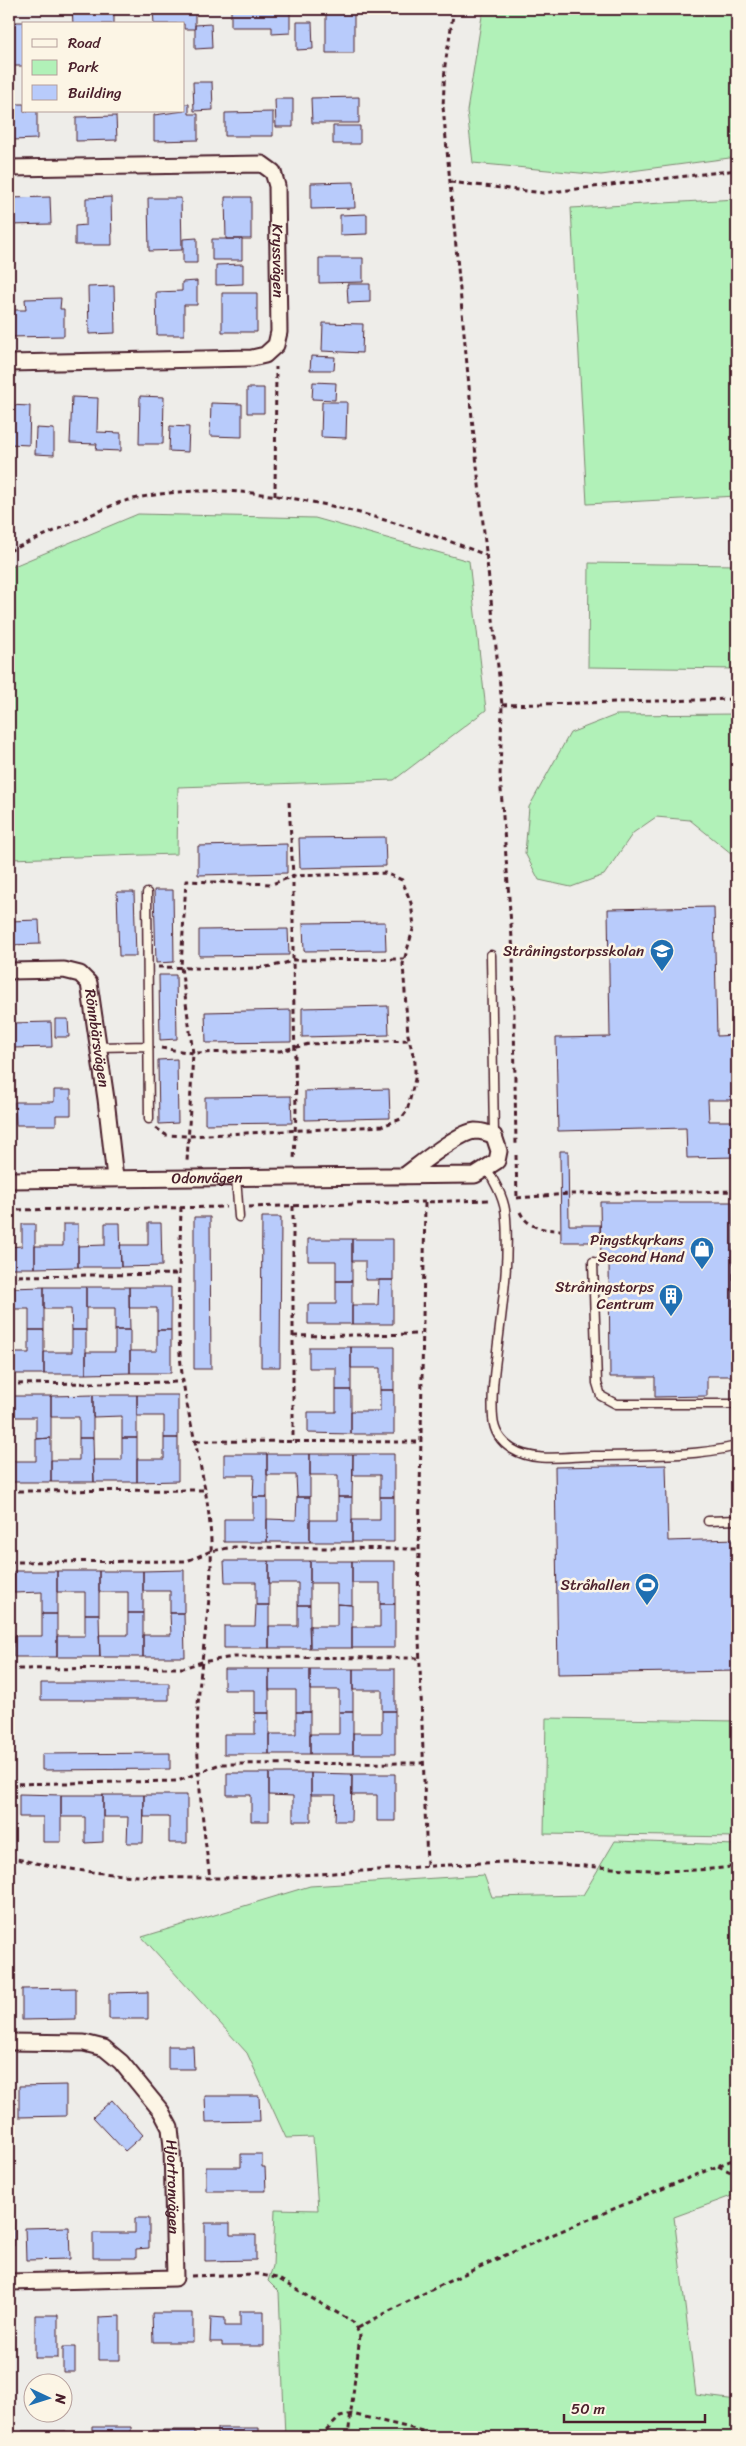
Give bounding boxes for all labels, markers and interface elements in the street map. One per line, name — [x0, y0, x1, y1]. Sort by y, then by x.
legend — [22, 22, 185, 112]
text: Road — [68, 30, 101, 56]
text: Park — [68, 54, 99, 80]
text: Building — [68, 80, 122, 106]
street label: Kryssvägen — [265, 224, 292, 298]
place label: Stråningstorpsskolan — [503, 938, 644, 964]
school or university icon: Stråningstorpsskolan — [649, 938, 675, 972]
street label: Rönnbärsvägen — [77, 987, 117, 1089]
street label: Odonvägen — [171, 1164, 243, 1191]
place label: Pingstkyrkans Second Hand — [590, 1227, 685, 1270]
shop icon: Pingstkyrkans Second Hand — [689, 1236, 715, 1270]
place label: Stråningstorps Centrum — [555, 1274, 654, 1317]
building icon: Stråningstorps Centrum — [658, 1283, 684, 1317]
place label: Stråhallen — [561, 1572, 630, 1598]
sports icon: Stråhallen — [634, 1572, 660, 1606]
street label: Hjortronvägen — [158, 2138, 187, 2234]
north arrow — [22, 2374, 72, 2424]
scale bar — [564, 2391, 705, 2423]
text: N — [48, 2392, 73, 2405]
text: 50 m — [571, 2396, 606, 2422]

